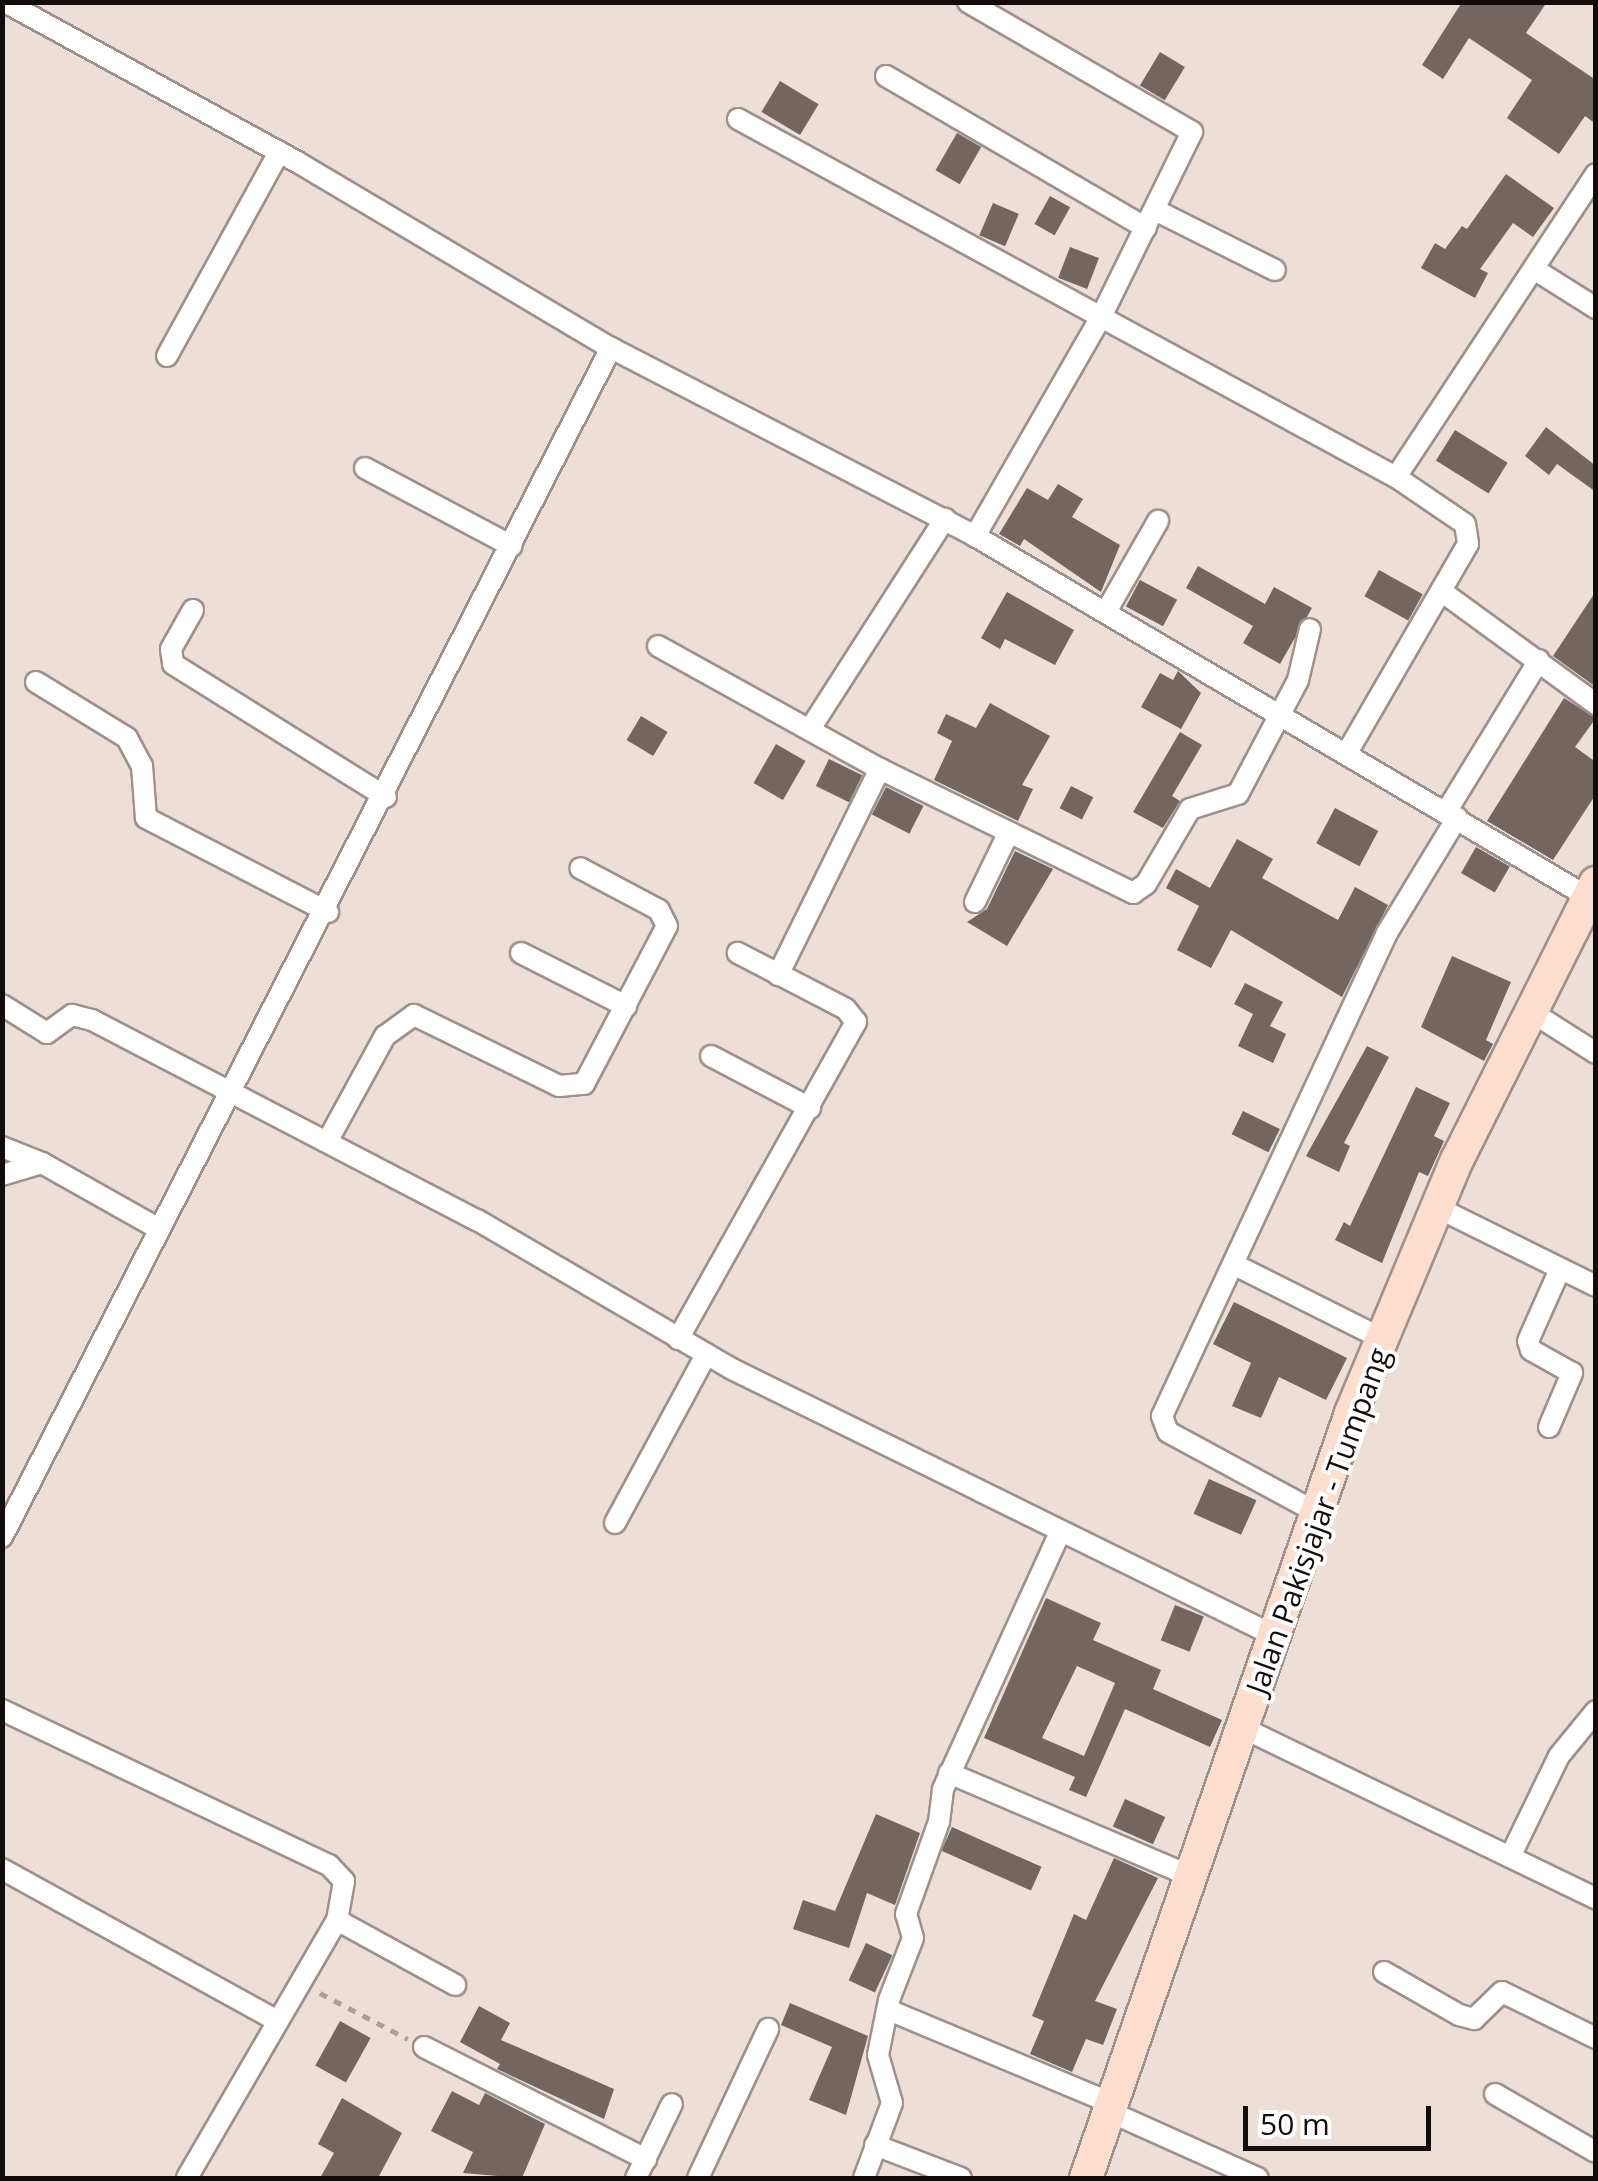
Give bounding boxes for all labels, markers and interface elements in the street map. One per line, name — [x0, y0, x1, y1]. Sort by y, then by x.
street label: Jalan Pakisjajar - Tumpang — [1239, 1343, 1397, 1699]
scale bar — [1248, 2086, 1436, 2148]
text: 50 m — [1260, 2103, 1330, 2144]

